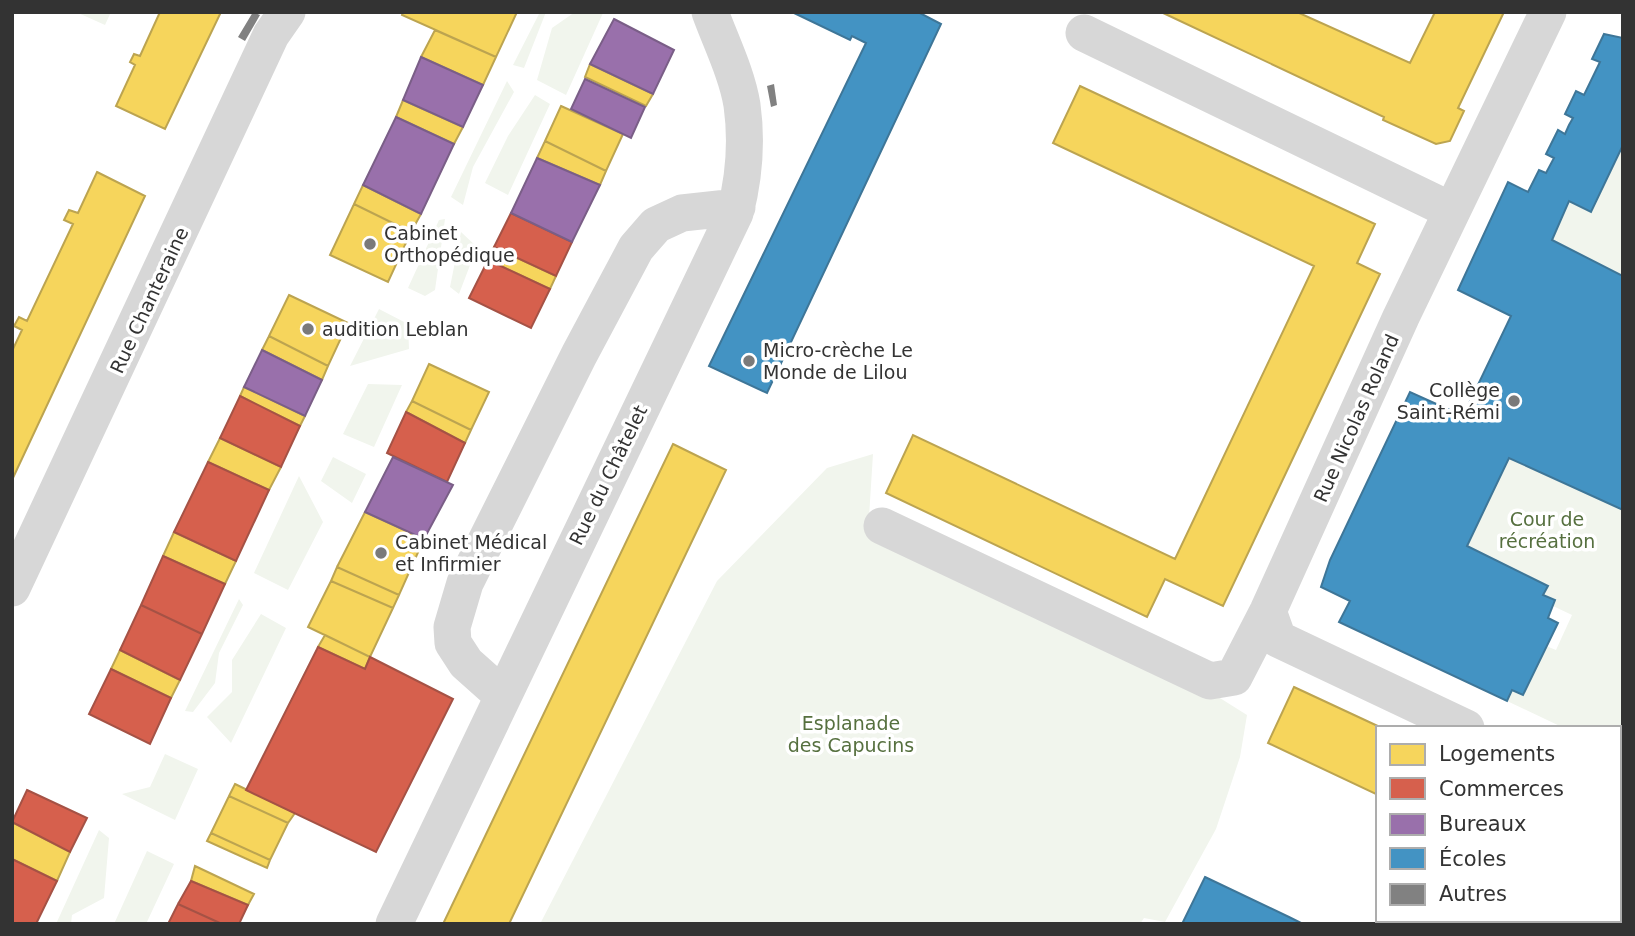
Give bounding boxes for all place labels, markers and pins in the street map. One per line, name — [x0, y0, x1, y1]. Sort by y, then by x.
place label: Cabinet Orthopédique — [384, 222, 515, 266]
marker: Cabinet Orthopédique — [362, 236, 378, 252]
place label: audition Leblan — [322, 318, 468, 340]
marker: audition Leblan — [300, 321, 316, 337]
place label: Micro-crèche Le Monde de Lilou — [763, 339, 913, 383]
marker: Micro-crèche Le Monde de Lilou — [741, 353, 757, 369]
place label: Collège Saint-Rémi — [1397, 379, 1500, 423]
marker: Collège Saint-Rémi — [1506, 393, 1522, 409]
place label: Cabinet Médical et Infirmier — [395, 531, 547, 575]
marker: Cabinet Médical et Infirmier — [373, 545, 389, 561]

